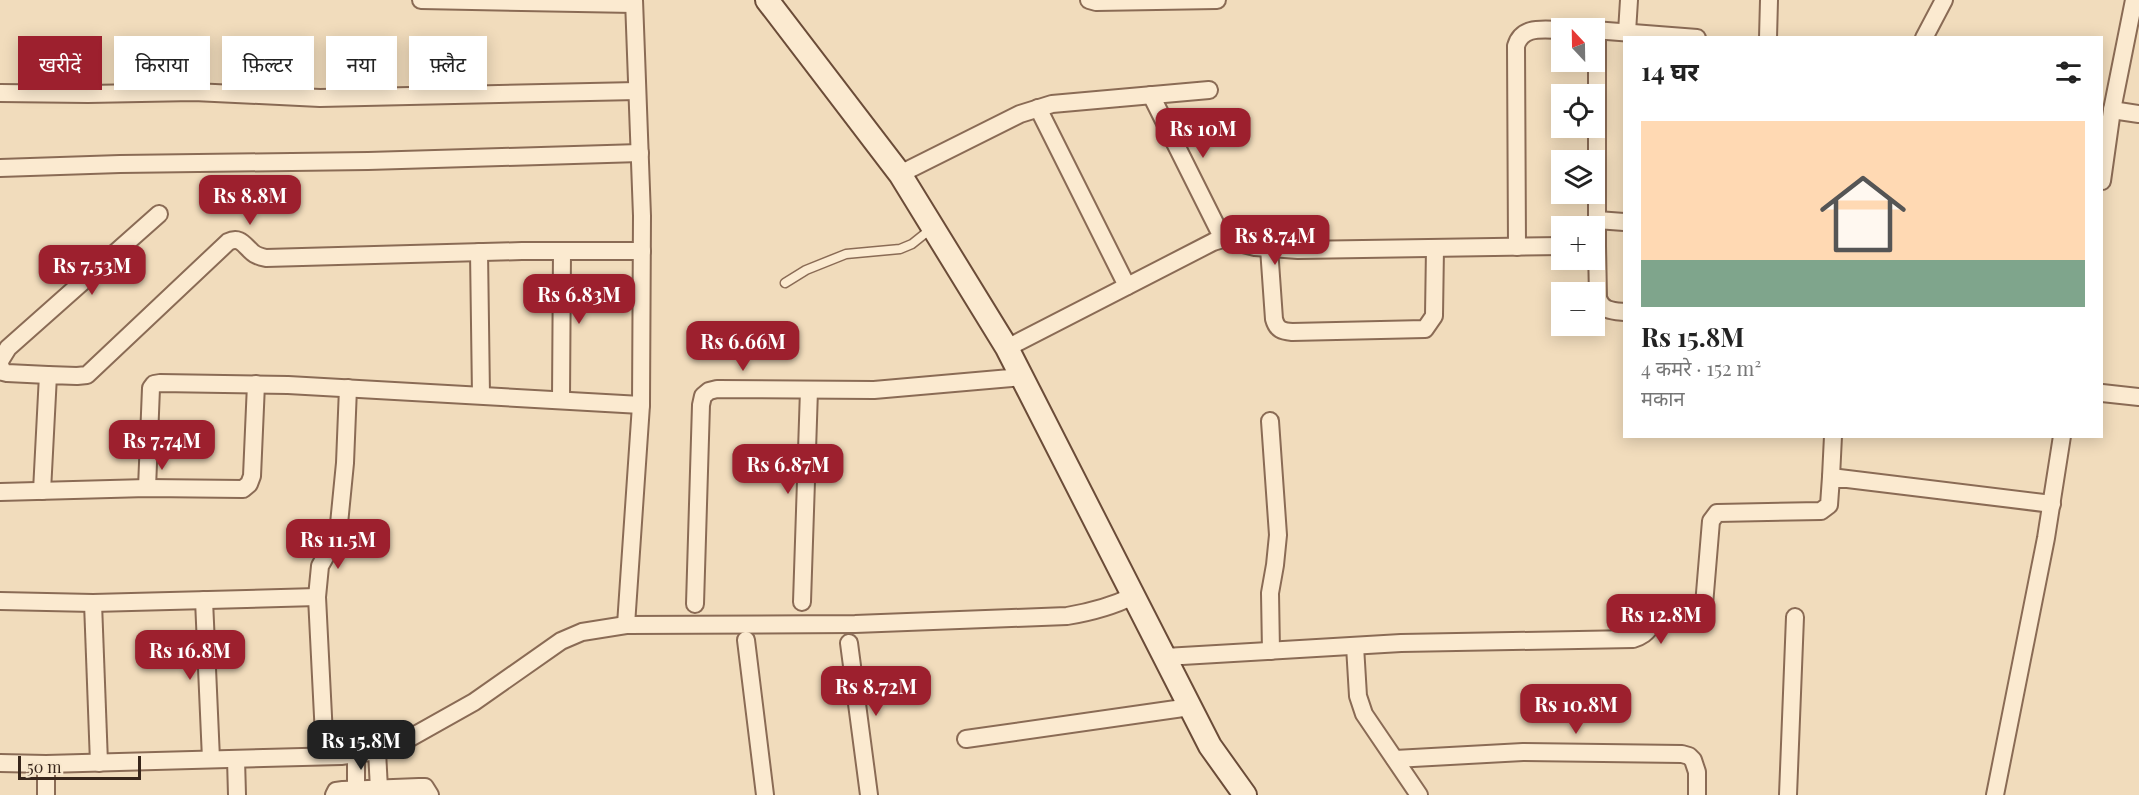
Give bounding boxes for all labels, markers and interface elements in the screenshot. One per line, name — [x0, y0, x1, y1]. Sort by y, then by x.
north arrow — [1551, 18, 1605, 72]
map controls — [1551, 18, 1605, 336]
chip: खरीदें — [18, 36, 102, 90]
chip: किराया — [114, 36, 210, 90]
chip: फ़िल्टर — [222, 36, 314, 90]
chip: नया — [326, 36, 397, 90]
chip: फ़्लैट — [409, 36, 487, 90]
text: 14 घर — [1641, 53, 1699, 88]
icon: filters — [2052, 56, 2085, 89]
button: locate — [1551, 84, 1605, 138]
pin: Rs 10M — [1154, 108, 1252, 159]
text: Rs 10M — [1170, 114, 1236, 141]
button: layers — [1551, 150, 1605, 204]
icon: home — [1809, 160, 1917, 268]
pin: Rs 8.8M — [195, 175, 305, 226]
text: Rs 8.8M — [213, 181, 287, 208]
pin: Rs 8.74M — [1213, 215, 1337, 266]
button: + — [1551, 216, 1605, 270]
text: Rs 8.74M — [1234, 221, 1316, 248]
pin: Rs 7.53M — [30, 245, 154, 296]
text: Rs 7.53M — [53, 251, 131, 278]
pin: Rs 6.83M — [517, 274, 641, 325]
text: Rs 6.83M — [537, 280, 621, 307]
button: − — [1551, 282, 1605, 336]
text: Rs 15.8M — [1641, 319, 1744, 354]
pin: Rs 6.66M — [681, 321, 805, 372]
text: Rs 6.66M — [700, 327, 786, 354]
text: 4 कमरे · 152 m² — [1641, 354, 1761, 381]
text: मकान — [1641, 384, 1685, 411]
pin: Rs 7.74M — [100, 420, 224, 471]
text: Rs 7.74M — [123, 426, 201, 453]
pin: Rs 6.87M — [726, 444, 850, 495]
text: Rs 6.87M — [746, 450, 830, 477]
pin: Rs 11.5M — [276, 519, 400, 570]
text: Rs 11.5M — [300, 525, 376, 552]
pin: Rs 12.8M — [1599, 594, 1723, 645]
text: Rs 12.8M — [1620, 600, 1702, 627]
pin: Rs 16.8M — [128, 630, 252, 681]
text: Rs 16.8M — [149, 636, 231, 663]
pin: Rs 8.72M — [814, 666, 938, 717]
text: Rs 8.72M — [835, 672, 917, 699]
pin: Rs 10.8M — [1514, 684, 1638, 735]
text: Rs 10.8M — [1534, 690, 1618, 717]
pin: Rs 15.8M — [299, 720, 423, 771]
text: Rs 15.8M — [321, 726, 401, 753]
scale bar — [18, 753, 141, 780]
text: 50 m — [27, 756, 61, 777]

